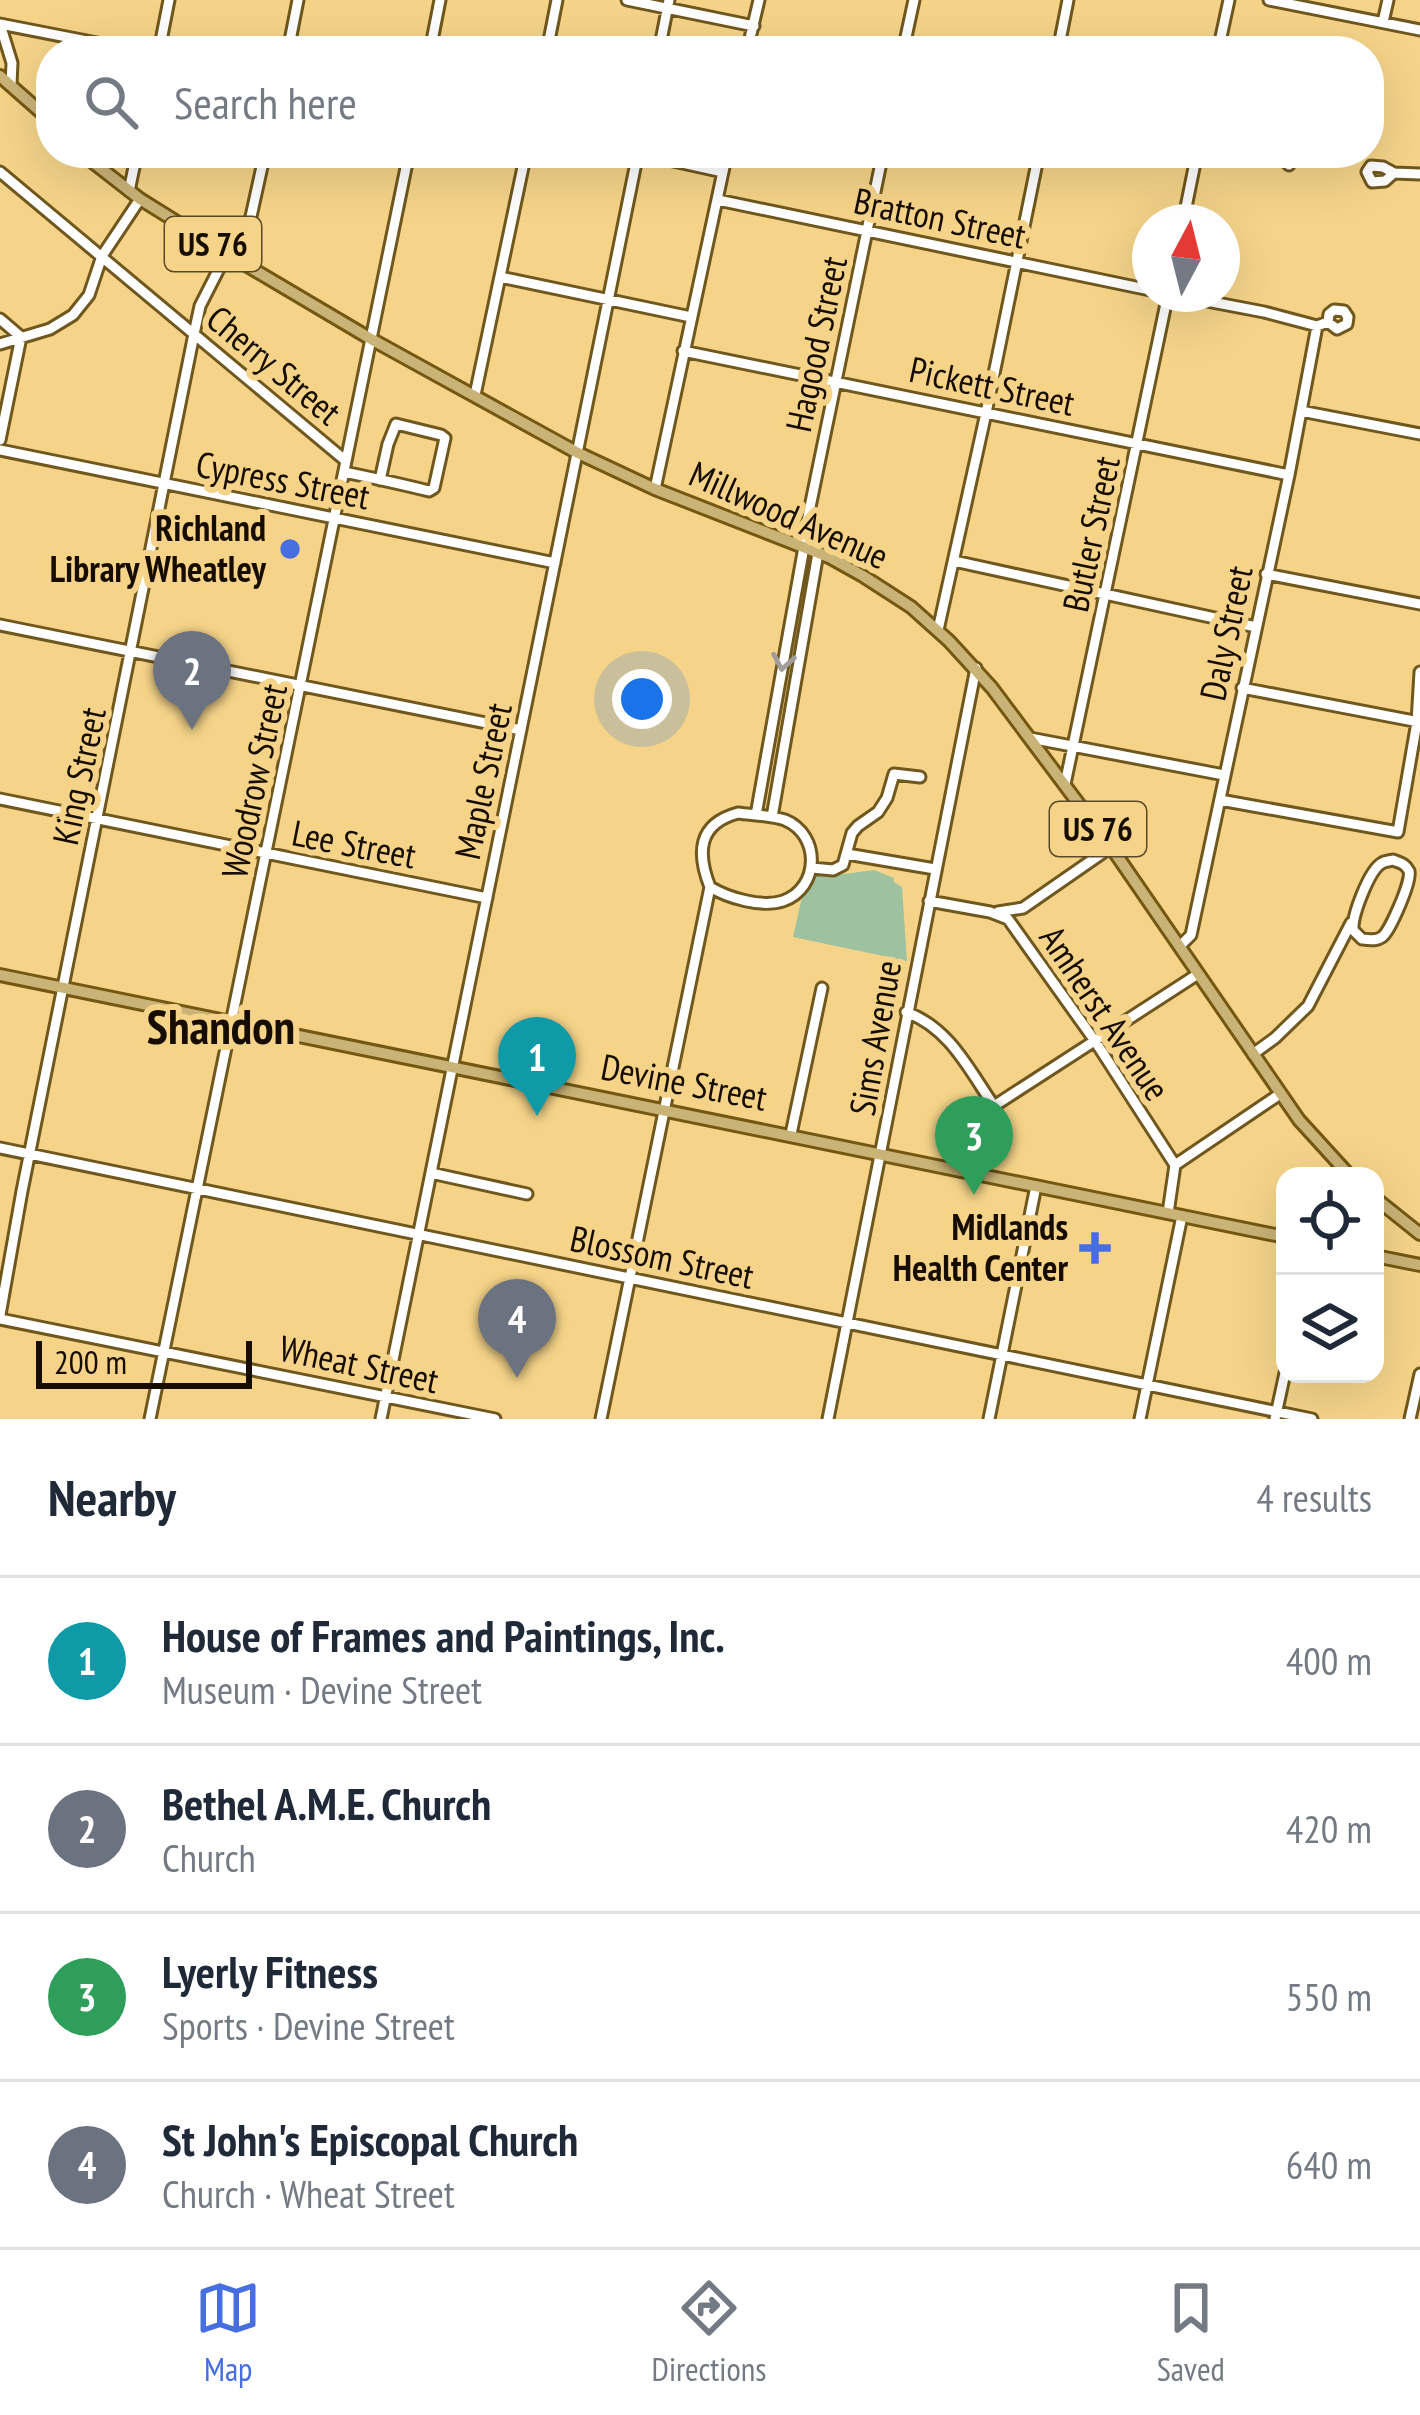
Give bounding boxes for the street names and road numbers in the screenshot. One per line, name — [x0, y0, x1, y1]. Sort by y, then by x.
street label: Bratton Street — [850, 176, 1030, 259]
road number: US 76 — [165, 217, 261, 271]
street label: Hagood Street — [774, 252, 857, 436]
street label: Cherry Street — [197, 295, 351, 435]
street label: Pickett Street — [905, 345, 1079, 426]
street label: Cypress Street — [192, 440, 374, 519]
street label: Millwood Avenue — [682, 450, 896, 579]
street label: Butler Street — [1051, 452, 1130, 616]
street label: Daly Street — [1188, 561, 1263, 704]
street label: Woodrow Street — [210, 679, 297, 882]
street label: Maple Street — [443, 698, 522, 863]
street label: King Street — [41, 703, 116, 849]
road number: US 76 — [1050, 802, 1146, 856]
street label: Lee Street — [288, 809, 420, 879]
street label: Amherst Avenue — [1030, 916, 1181, 1109]
street label: Sims Avenue — [838, 957, 911, 1119]
street label: Devine Street — [597, 1042, 771, 1121]
street label: Blossom Street — [566, 1214, 758, 1299]
street label: Wheat Street — [275, 1324, 443, 1403]

